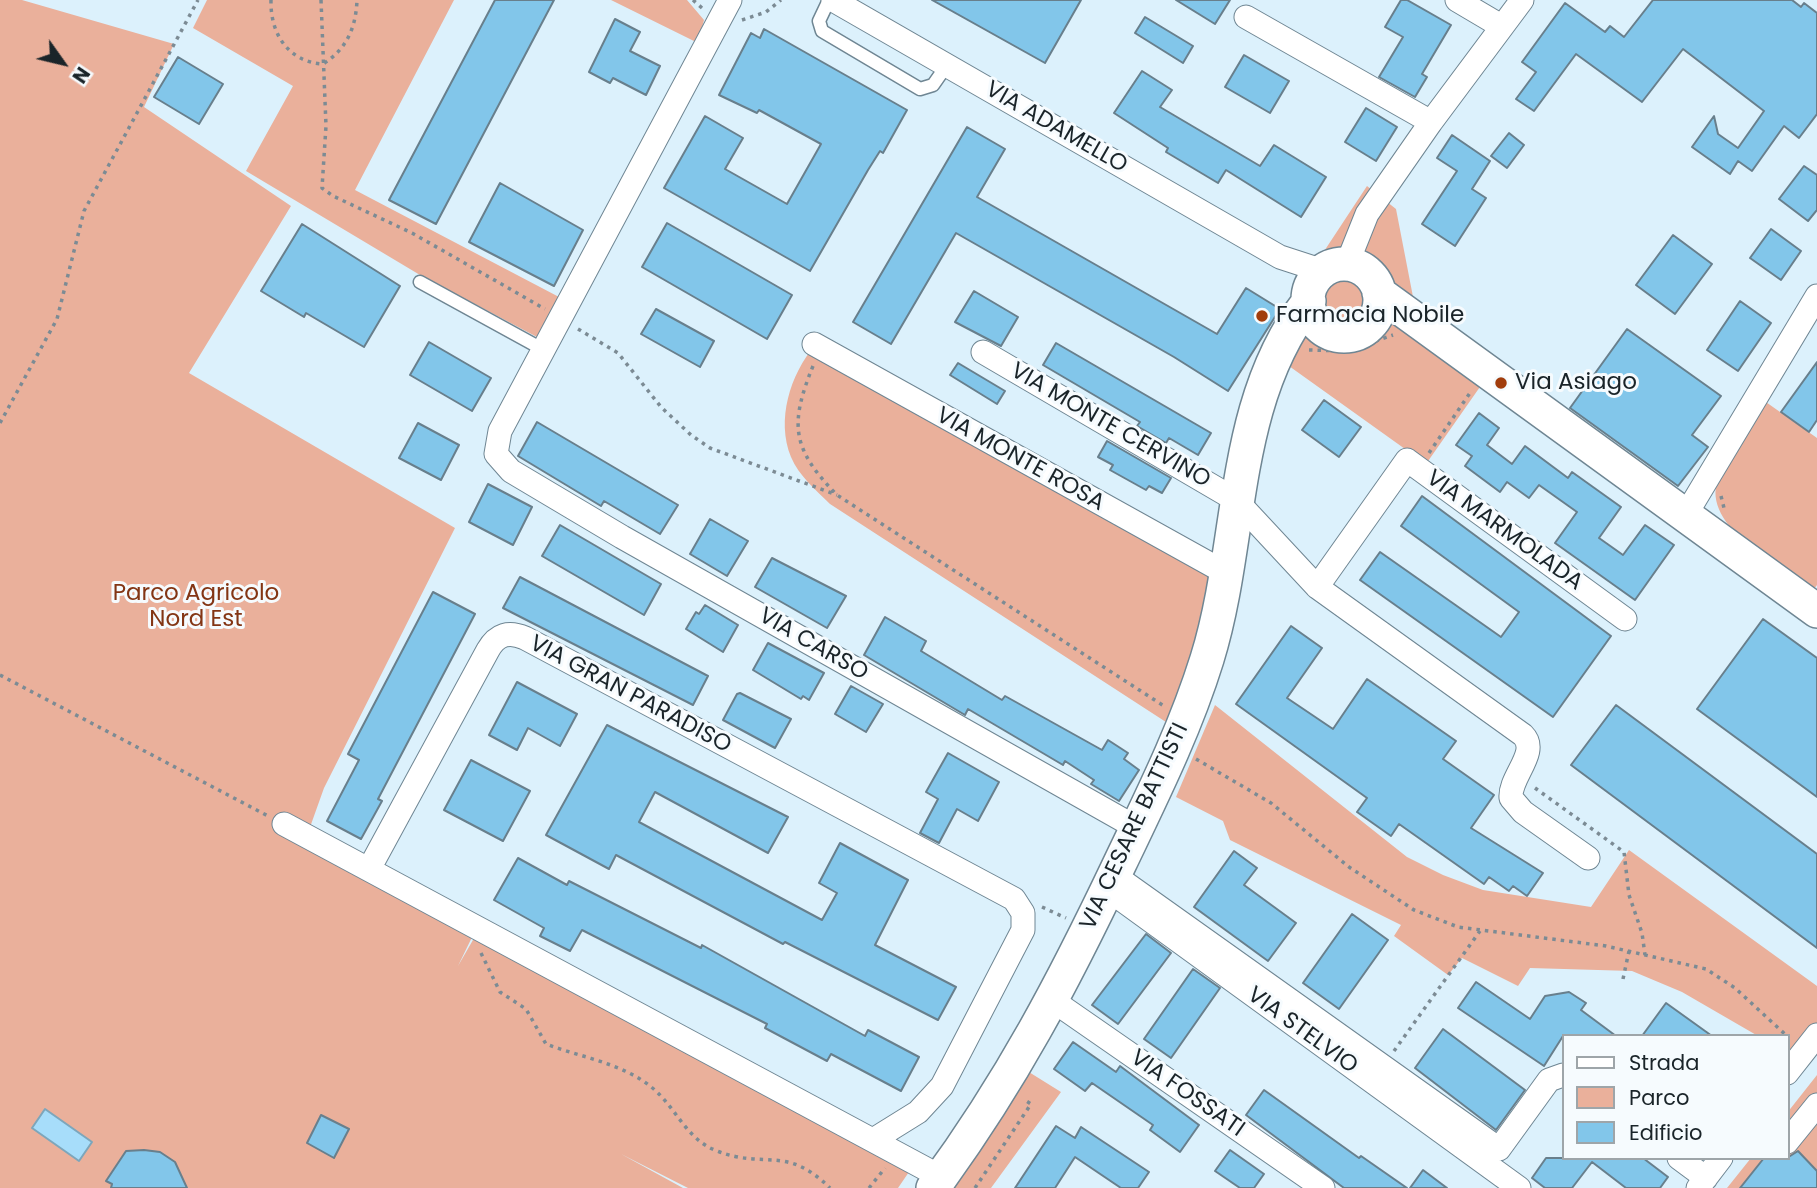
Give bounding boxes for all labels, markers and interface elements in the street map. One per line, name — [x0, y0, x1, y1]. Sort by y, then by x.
north arrow — [28, 28, 98, 98]
text: N — [66, 62, 96, 88]
street label: VIA ADAMELLO — [980, 76, 1132, 180]
place label: Farmacia Nobile — [1276, 302, 1464, 330]
marker: Farmacia Nobile — [1254, 308, 1270, 324]
street label: VIA MONTE CERVINO — [1005, 357, 1215, 495]
place label: Via Asiago — [1515, 369, 1637, 397]
marker: Via Asiago — [1493, 375, 1509, 391]
street label: VIA MONTE ROSA — [931, 402, 1109, 518]
street label: VIA MARMOLADA — [1420, 465, 1588, 597]
park label: Parco Agricolo Nord Est — [113, 580, 279, 634]
street label: VIA CARSO — [753, 603, 873, 687]
street label: VIA GRAN PARADISO — [524, 630, 736, 760]
street label: VIA CESARE BATTISTI — [1075, 719, 1195, 935]
street label: VIA STELVIO — [1241, 982, 1363, 1080]
legend — [1562, 1034, 1789, 1160]
street label: VIA FOSSATI — [1125, 1045, 1249, 1143]
text: Strada — [1629, 1048, 1699, 1077]
text: Parco — [1629, 1083, 1689, 1112]
text: Edificio — [1629, 1118, 1703, 1147]

